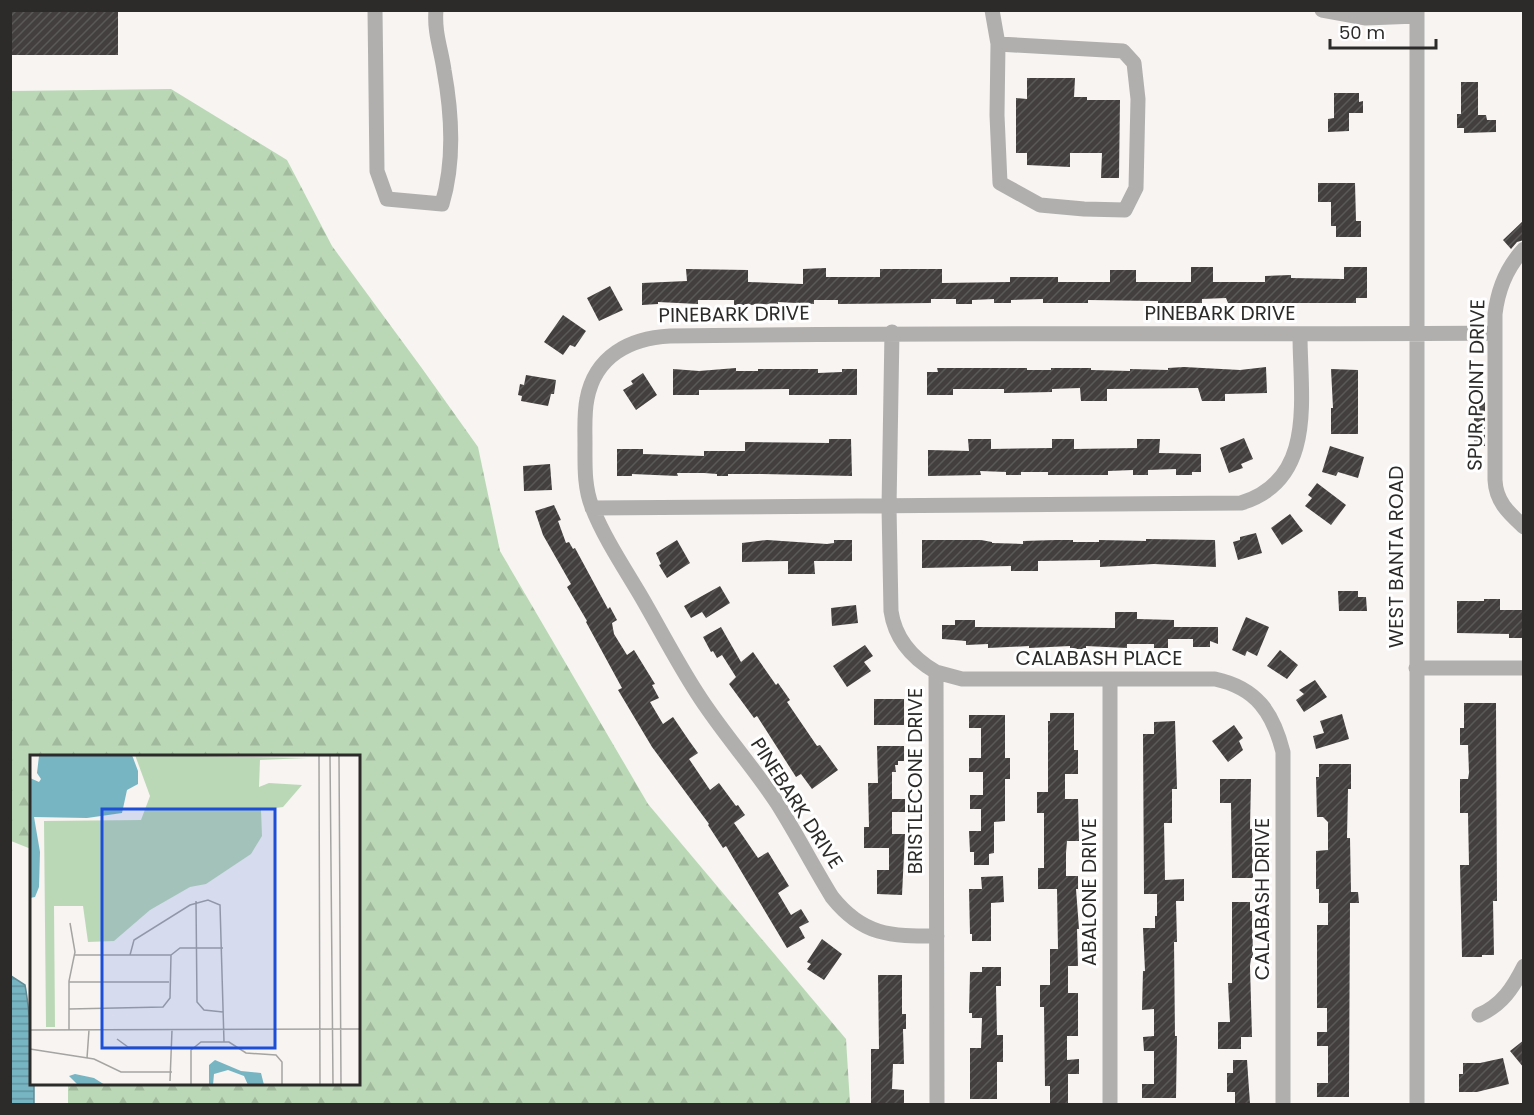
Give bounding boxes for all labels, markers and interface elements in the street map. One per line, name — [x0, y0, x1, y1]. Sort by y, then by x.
scale bar — [1330, 12, 1436, 50]
text: 50 m — [1339, 20, 1385, 45]
street label: PINEBARK DRIVE — [658, 299, 810, 329]
street label: PINEBARK DRIVE — [1144, 299, 1296, 327]
street label: SPUR POINT DRIVE — [1461, 299, 1491, 471]
street label: WEST BANTA ROAD — [1382, 466, 1410, 648]
street label: CALABASH PLACE — [1015, 644, 1183, 672]
street label: BRISTLECONE DRIVE — [901, 688, 929, 874]
street label: PINEBARK DRIVE — [744, 732, 850, 874]
inset map — [30, 755, 360, 1085]
street label: ABALONE DRIVE — [1075, 818, 1103, 966]
street label: CALABASH DRIVE — [1248, 818, 1276, 980]

